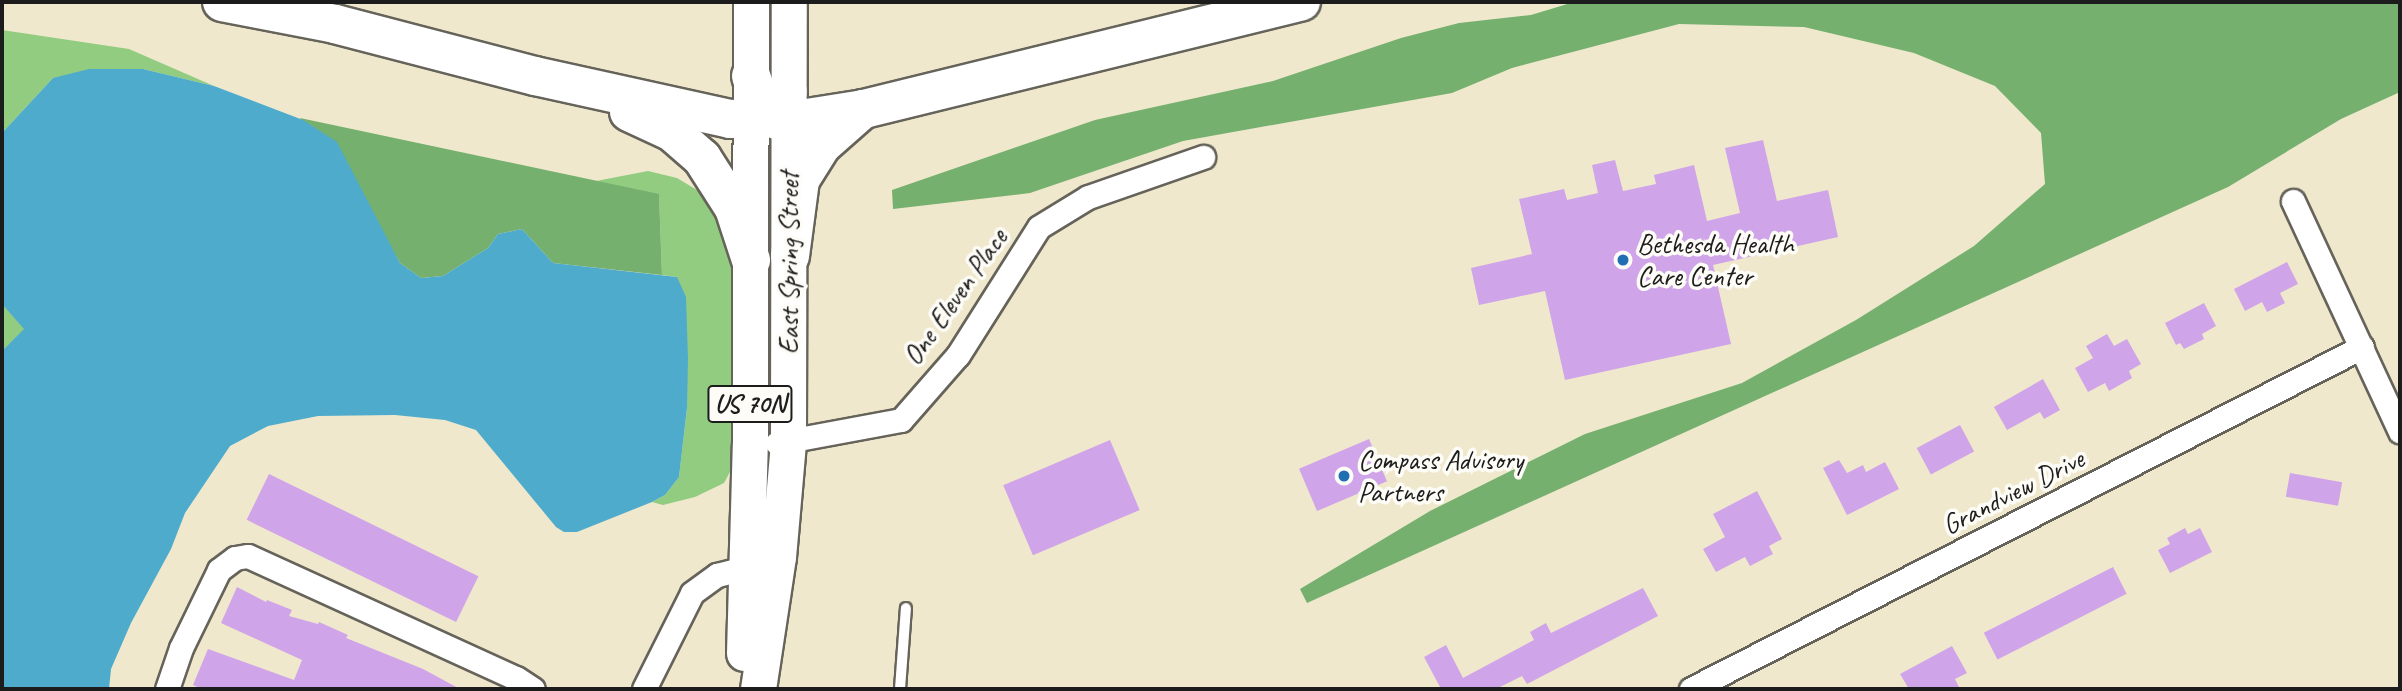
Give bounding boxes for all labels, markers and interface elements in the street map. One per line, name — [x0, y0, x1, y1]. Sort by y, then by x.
street label: East Spring Street — [772, 172, 806, 354]
street label: One Eleven Place — [896, 223, 1014, 371]
place label: Bethesda Health Care Center — [1637, 227, 1793, 293]
marker: Bethesda Health Care Center — [1615, 252, 1631, 268]
road number: US 70N — [706, 382, 794, 426]
street label: Grandview Drive — [1937, 442, 2089, 542]
place label: Compass Advisory Partners — [1358, 443, 1523, 509]
marker: Compass Advisory Partners — [1336, 468, 1352, 484]

